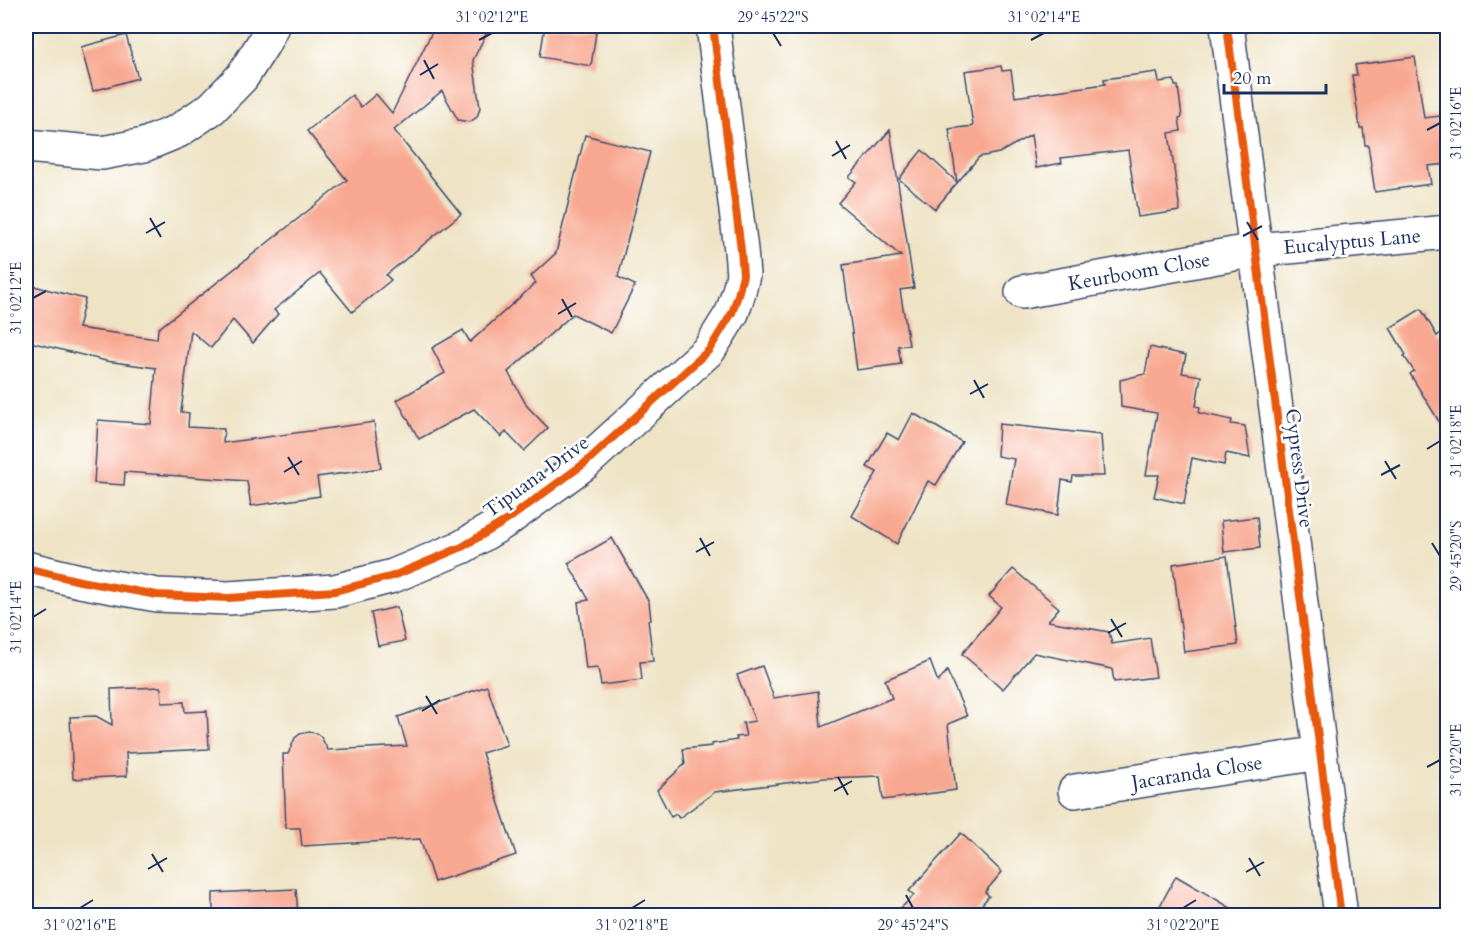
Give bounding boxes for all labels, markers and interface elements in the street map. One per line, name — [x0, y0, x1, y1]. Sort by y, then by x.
text: 31°02'12"E — [456, 7, 528, 27]
text: 29°45'22"S — [738, 7, 808, 27]
text: 31°02'14"E — [1008, 7, 1080, 27]
scale bar — [1224, 57, 1326, 95]
text: 20 m — [1233, 66, 1272, 91]
text: 31°02'16"E — [1446, 87, 1466, 159]
street label: Eucalyptus Lane — [1282, 222, 1422, 261]
street label: Keurboom Close — [1066, 246, 1212, 297]
text: 31°02'12"E — [6, 262, 26, 334]
text: 31°02'18"E — [1446, 405, 1466, 477]
street label: Cypress Drive — [1279, 407, 1320, 529]
street label: Tipuana Drive — [478, 429, 595, 524]
text: 29°45'20"S — [1446, 521, 1466, 591]
text: 31°02'14"E — [6, 581, 26, 653]
text: 31°02'20"E — [1446, 724, 1466, 796]
street label: Jacaranda Close — [1127, 749, 1264, 797]
text: 31°02'16"E — [44, 915, 116, 935]
text: 31°02'18"E — [596, 915, 668, 935]
text: 29°45'24"S — [878, 915, 948, 935]
text: 31°02'20"E — [1147, 915, 1219, 935]

